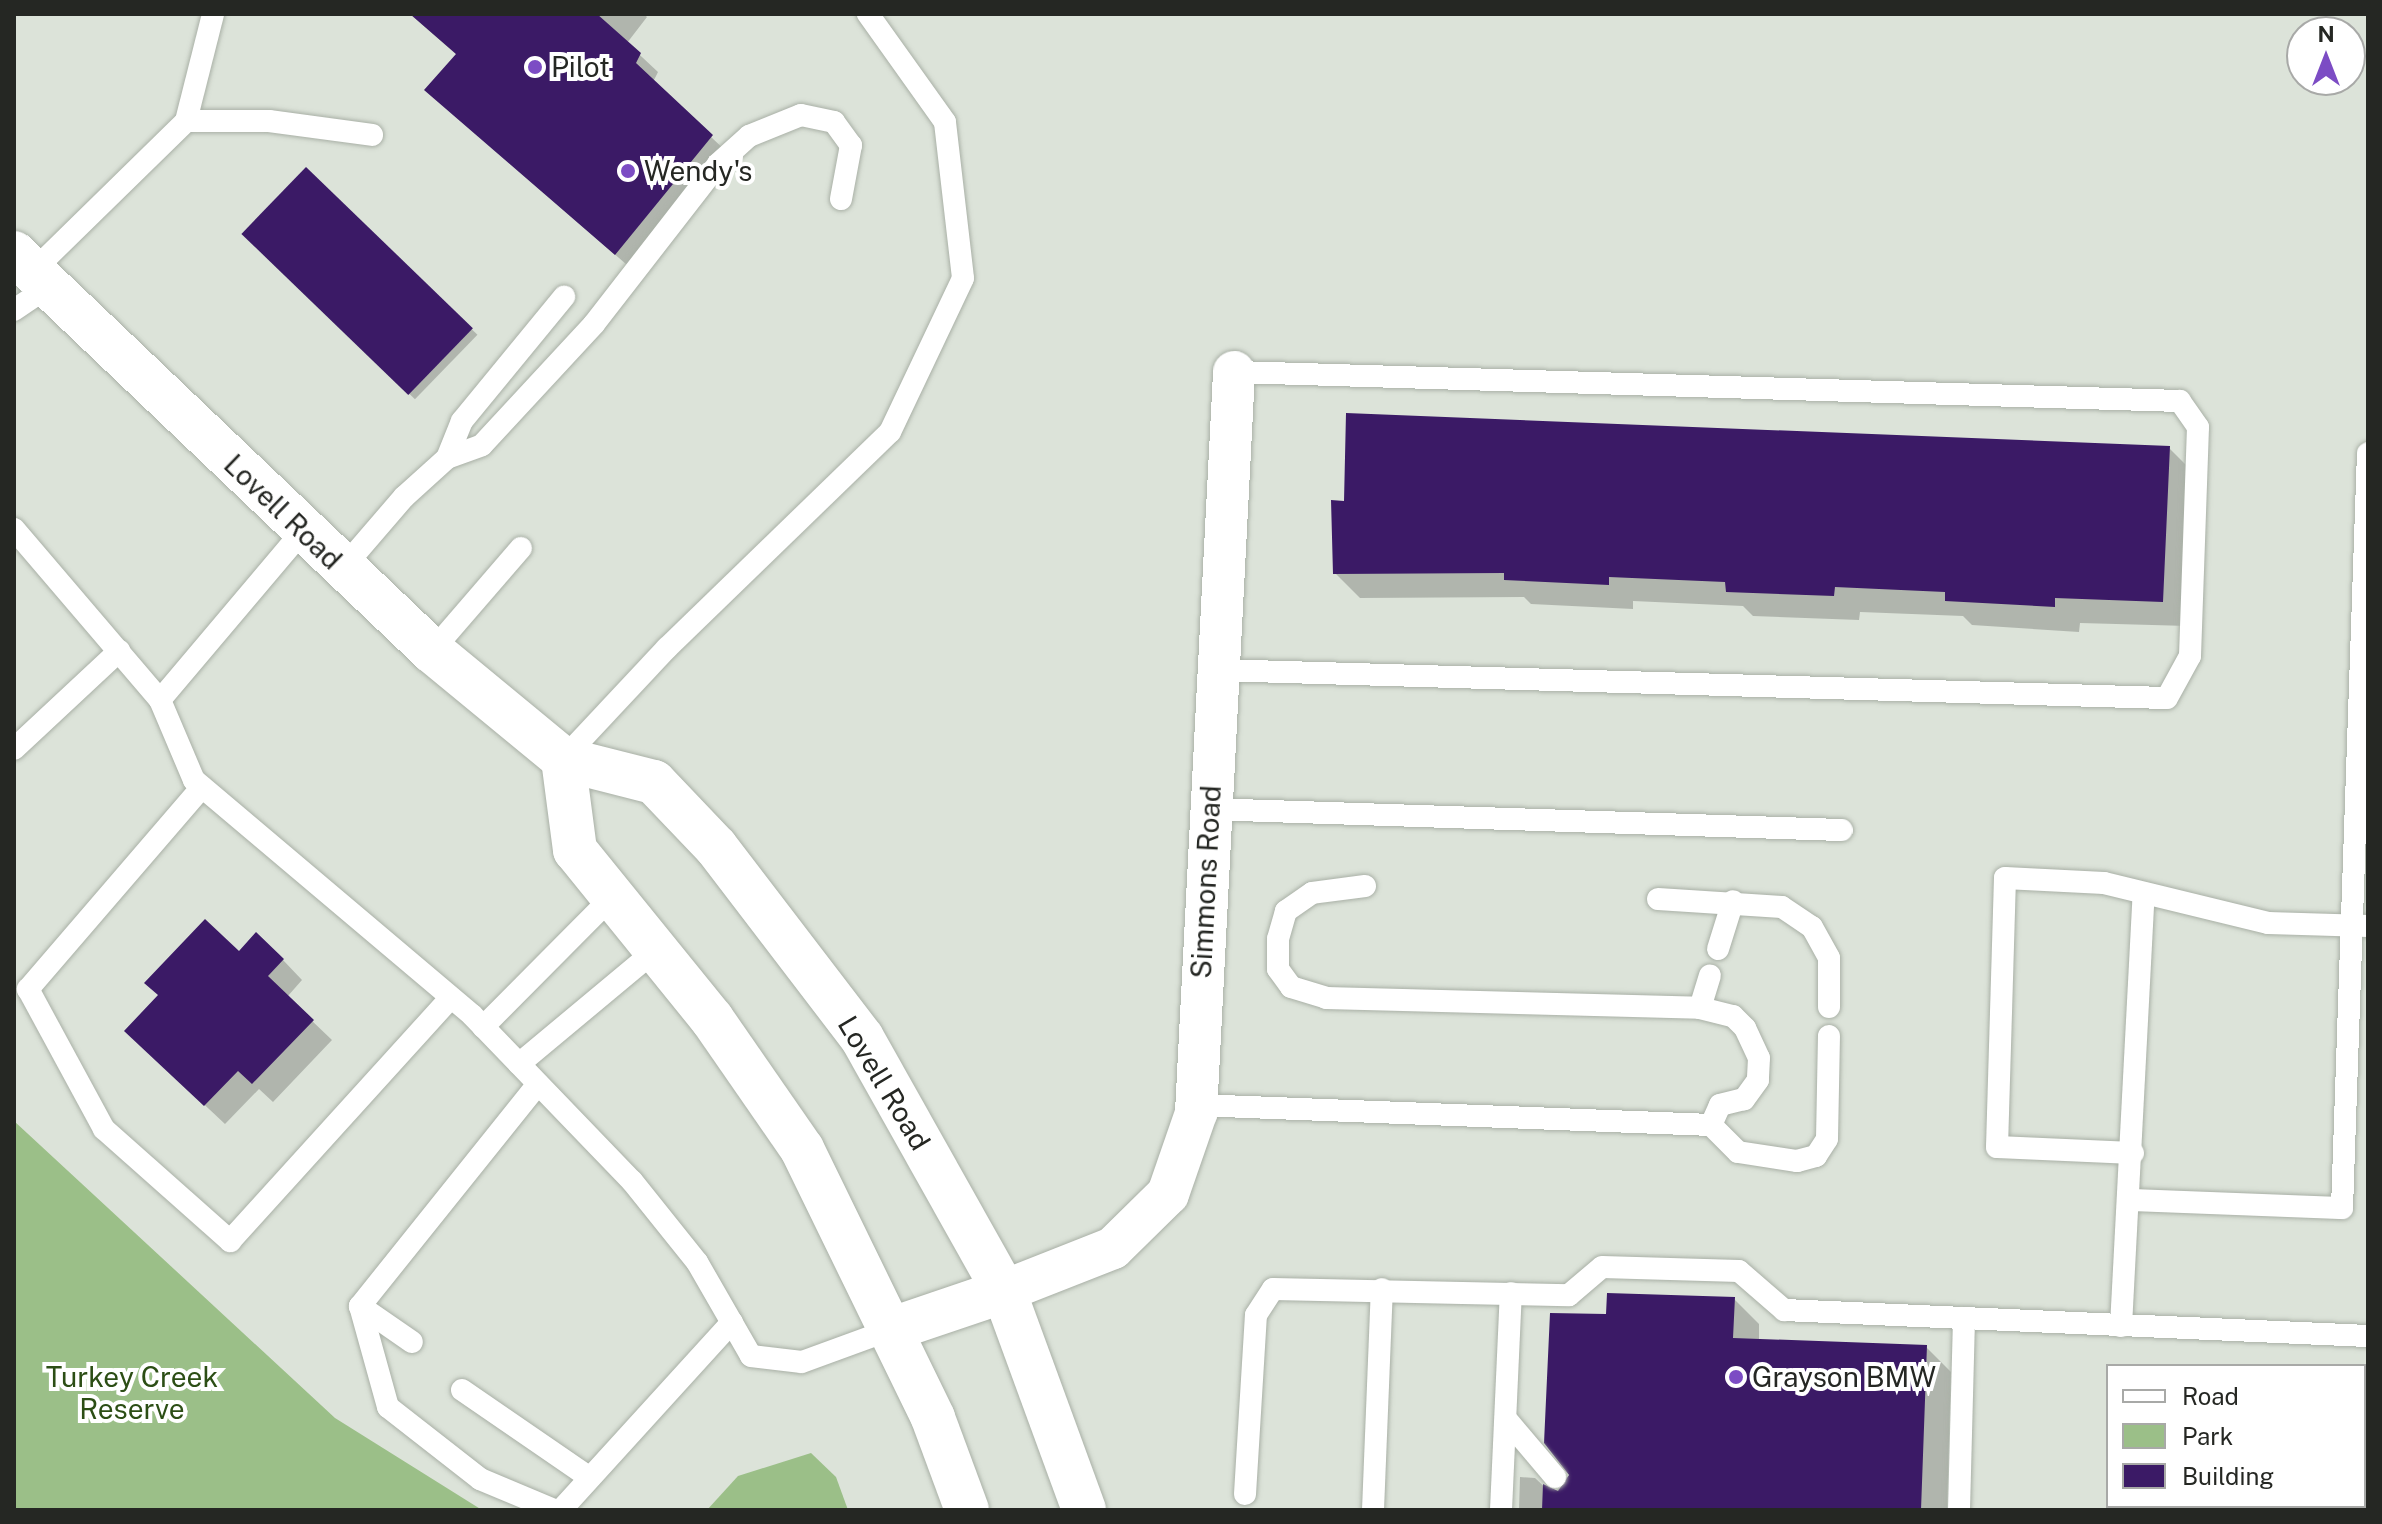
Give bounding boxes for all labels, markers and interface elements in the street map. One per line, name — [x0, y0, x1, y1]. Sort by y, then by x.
north arrow — [2286, 16, 2366, 96]
text: N — [2317, 21, 2335, 47]
place label: Pilot — [551, 50, 610, 84]
marker: Pilot — [526, 58, 544, 76]
place label: Wendy's — [644, 154, 752, 188]
marker: Wendy's — [619, 162, 637, 180]
street label: Lovell Road — [217, 448, 349, 576]
street label: Simmons Road — [1184, 785, 1228, 979]
street label: Lovell Road — [831, 1010, 937, 1156]
park label: Turkey Creek Reserve — [46, 1360, 218, 1426]
place label: Grayson BMW — [1752, 1360, 1936, 1394]
legend — [2106, 1364, 2366, 1508]
marker: Grayson BMW — [1727, 1368, 1745, 1386]
text: Road — [2182, 1382, 2239, 1410]
text: Park — [2182, 1422, 2233, 1450]
text: Building — [2182, 1462, 2274, 1490]

